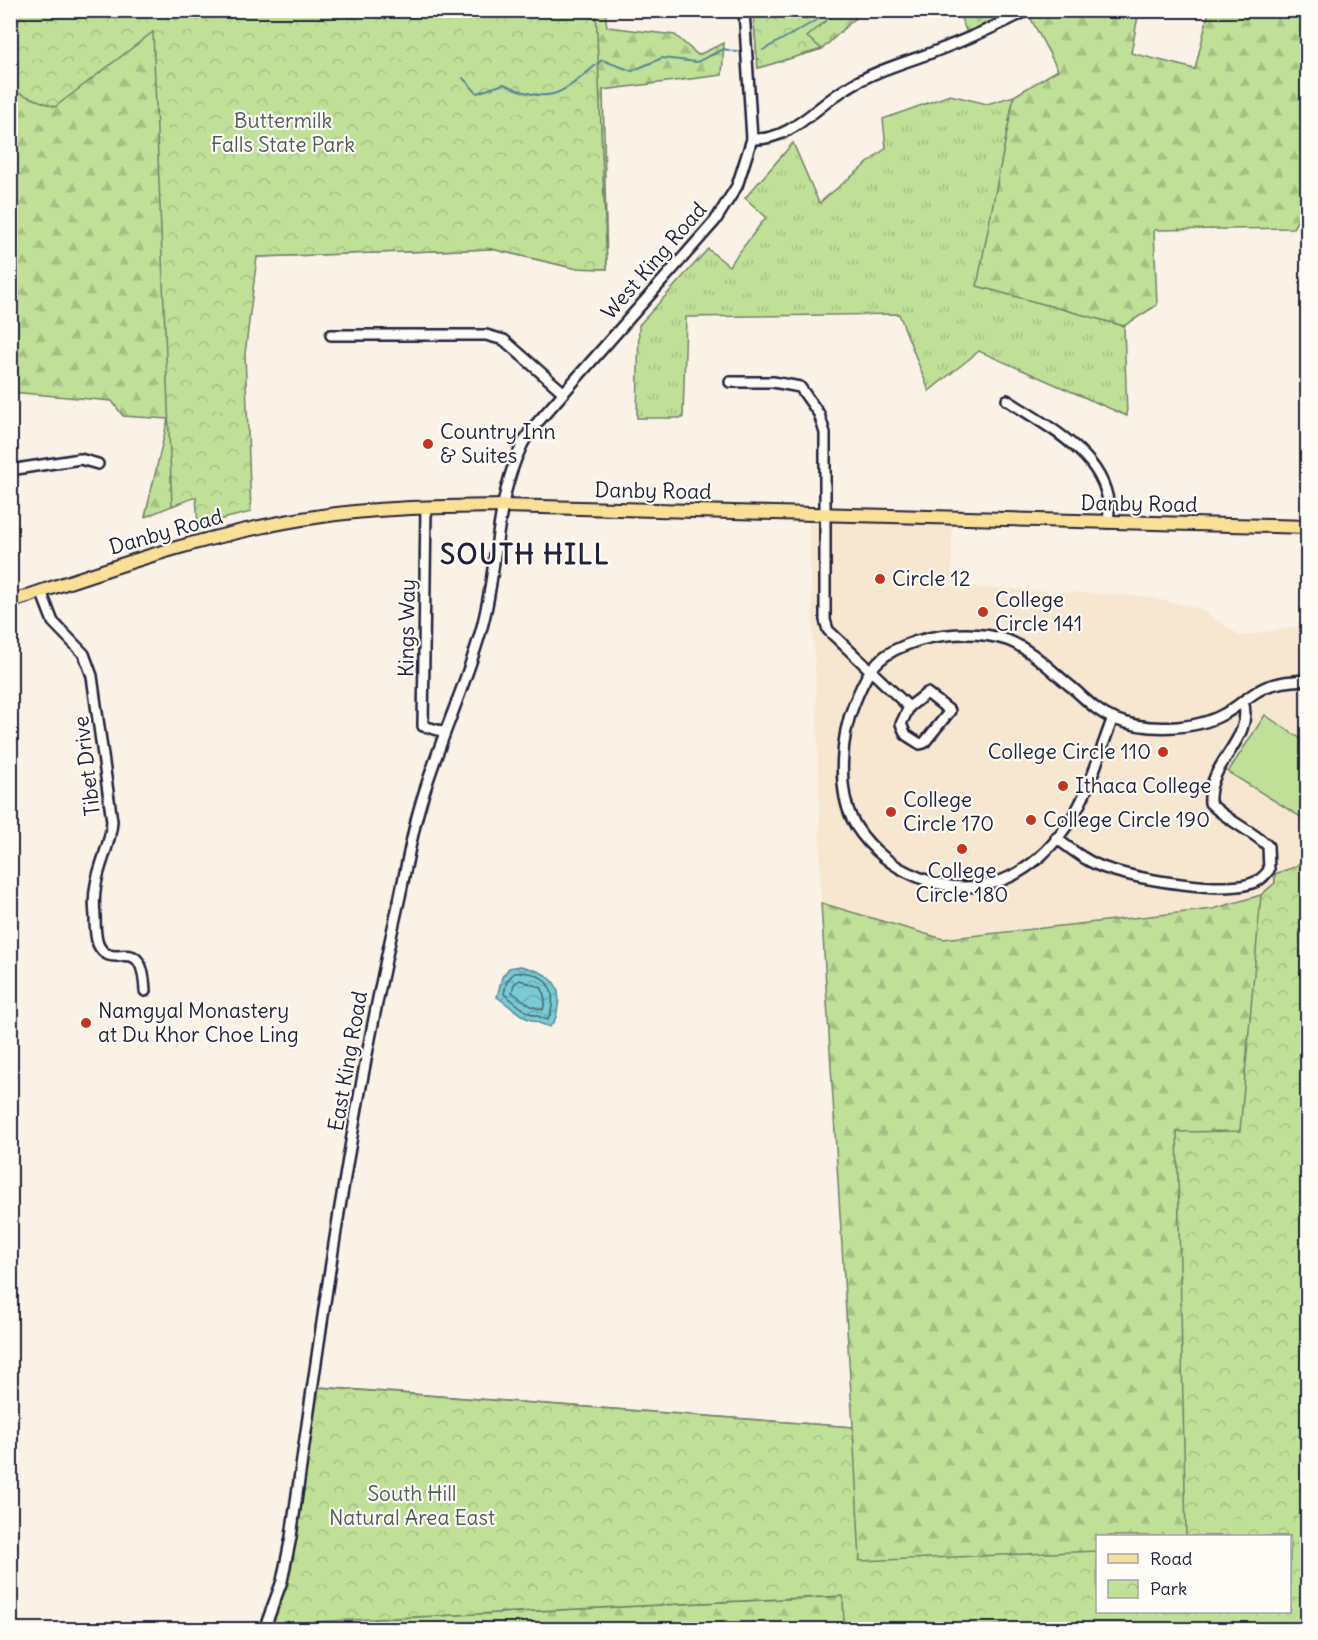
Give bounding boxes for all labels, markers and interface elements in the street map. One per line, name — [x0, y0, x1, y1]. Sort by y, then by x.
park label: Buttermilk Falls State Park — [211, 107, 355, 158]
street label: West King Road — [595, 196, 712, 325]
place label: Country Inn & Suites — [440, 418, 556, 469]
marker: Country Inn & Suites — [421, 437, 435, 451]
street label: Danby Road — [594, 476, 712, 505]
street label: Danby Road — [1080, 489, 1198, 518]
street label: Danby Road — [106, 502, 226, 561]
district label: SOUTH HILL — [440, 537, 610, 571]
place label: Circle 12 — [892, 565, 970, 592]
marker: Circle 12 — [873, 572, 887, 586]
street label: Kings Way — [392, 579, 421, 677]
place label: College Circle 141 — [995, 586, 1082, 637]
marker: College Circle 141 — [976, 605, 990, 619]
street label: Tibet Drive — [67, 715, 106, 818]
place label: College Circle 110 — [988, 738, 1151, 765]
marker: College Circle 110 — [1156, 745, 1170, 759]
place label: Ithaca College — [1075, 772, 1211, 799]
marker: Ithaca College — [1056, 779, 1070, 793]
place label: College Circle 170 — [903, 786, 994, 837]
marker: College Circle 170 — [884, 805, 898, 819]
place label: College Circle 190 — [1043, 806, 1210, 833]
marker: College Circle 190 — [1024, 813, 1038, 827]
marker: College Circle 180 — [955, 842, 969, 856]
place label: College Circle 180 — [916, 857, 1008, 908]
street label: East King Road — [322, 989, 373, 1133]
place label: Namgyal Monastery at Du Khor Choe Ling — [98, 997, 299, 1048]
marker: Namgyal Monastery at Du Khor Choe Ling — [79, 1016, 93, 1030]
park label: South Hill Natural Area East — [329, 1480, 495, 1531]
legend — [1096, 1535, 1291, 1613]
text: Road — [1150, 1547, 1193, 1570]
text: Park — [1150, 1577, 1187, 1600]

